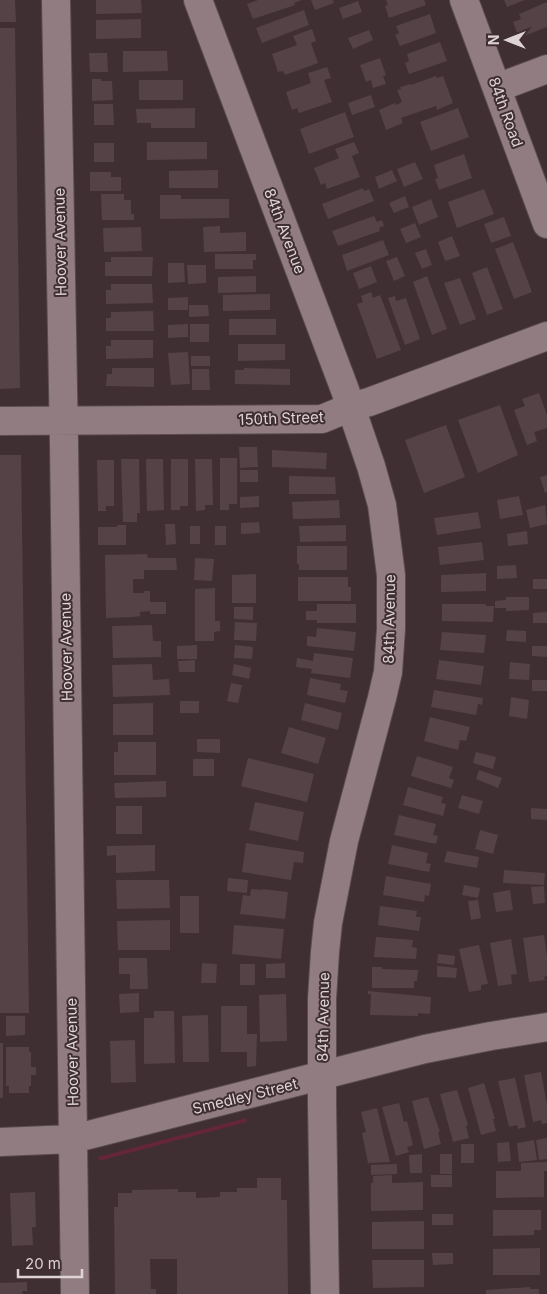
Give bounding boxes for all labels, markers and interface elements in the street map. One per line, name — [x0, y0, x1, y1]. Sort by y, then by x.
north arrow — [482, 15, 532, 65]
text: N — [485, 35, 502, 45]
street label: 84th Road — [485, 74, 527, 150]
street label: 84th Avenue — [260, 186, 310, 276]
street label: Hoover Avenue — [50, 188, 70, 296]
street label: 150th Street — [238, 407, 324, 429]
street label: 84th Avenue — [379, 574, 399, 664]
street label: Hoover Avenue — [56, 593, 76, 701]
street label: 84th Avenue — [313, 972, 333, 1062]
street label: Hoover Avenue — [62, 998, 82, 1106]
street label: Smedley Street — [190, 1074, 300, 1118]
scale bar — [18, 1246, 81, 1278]
text: 20 m — [25, 1254, 61, 1273]

